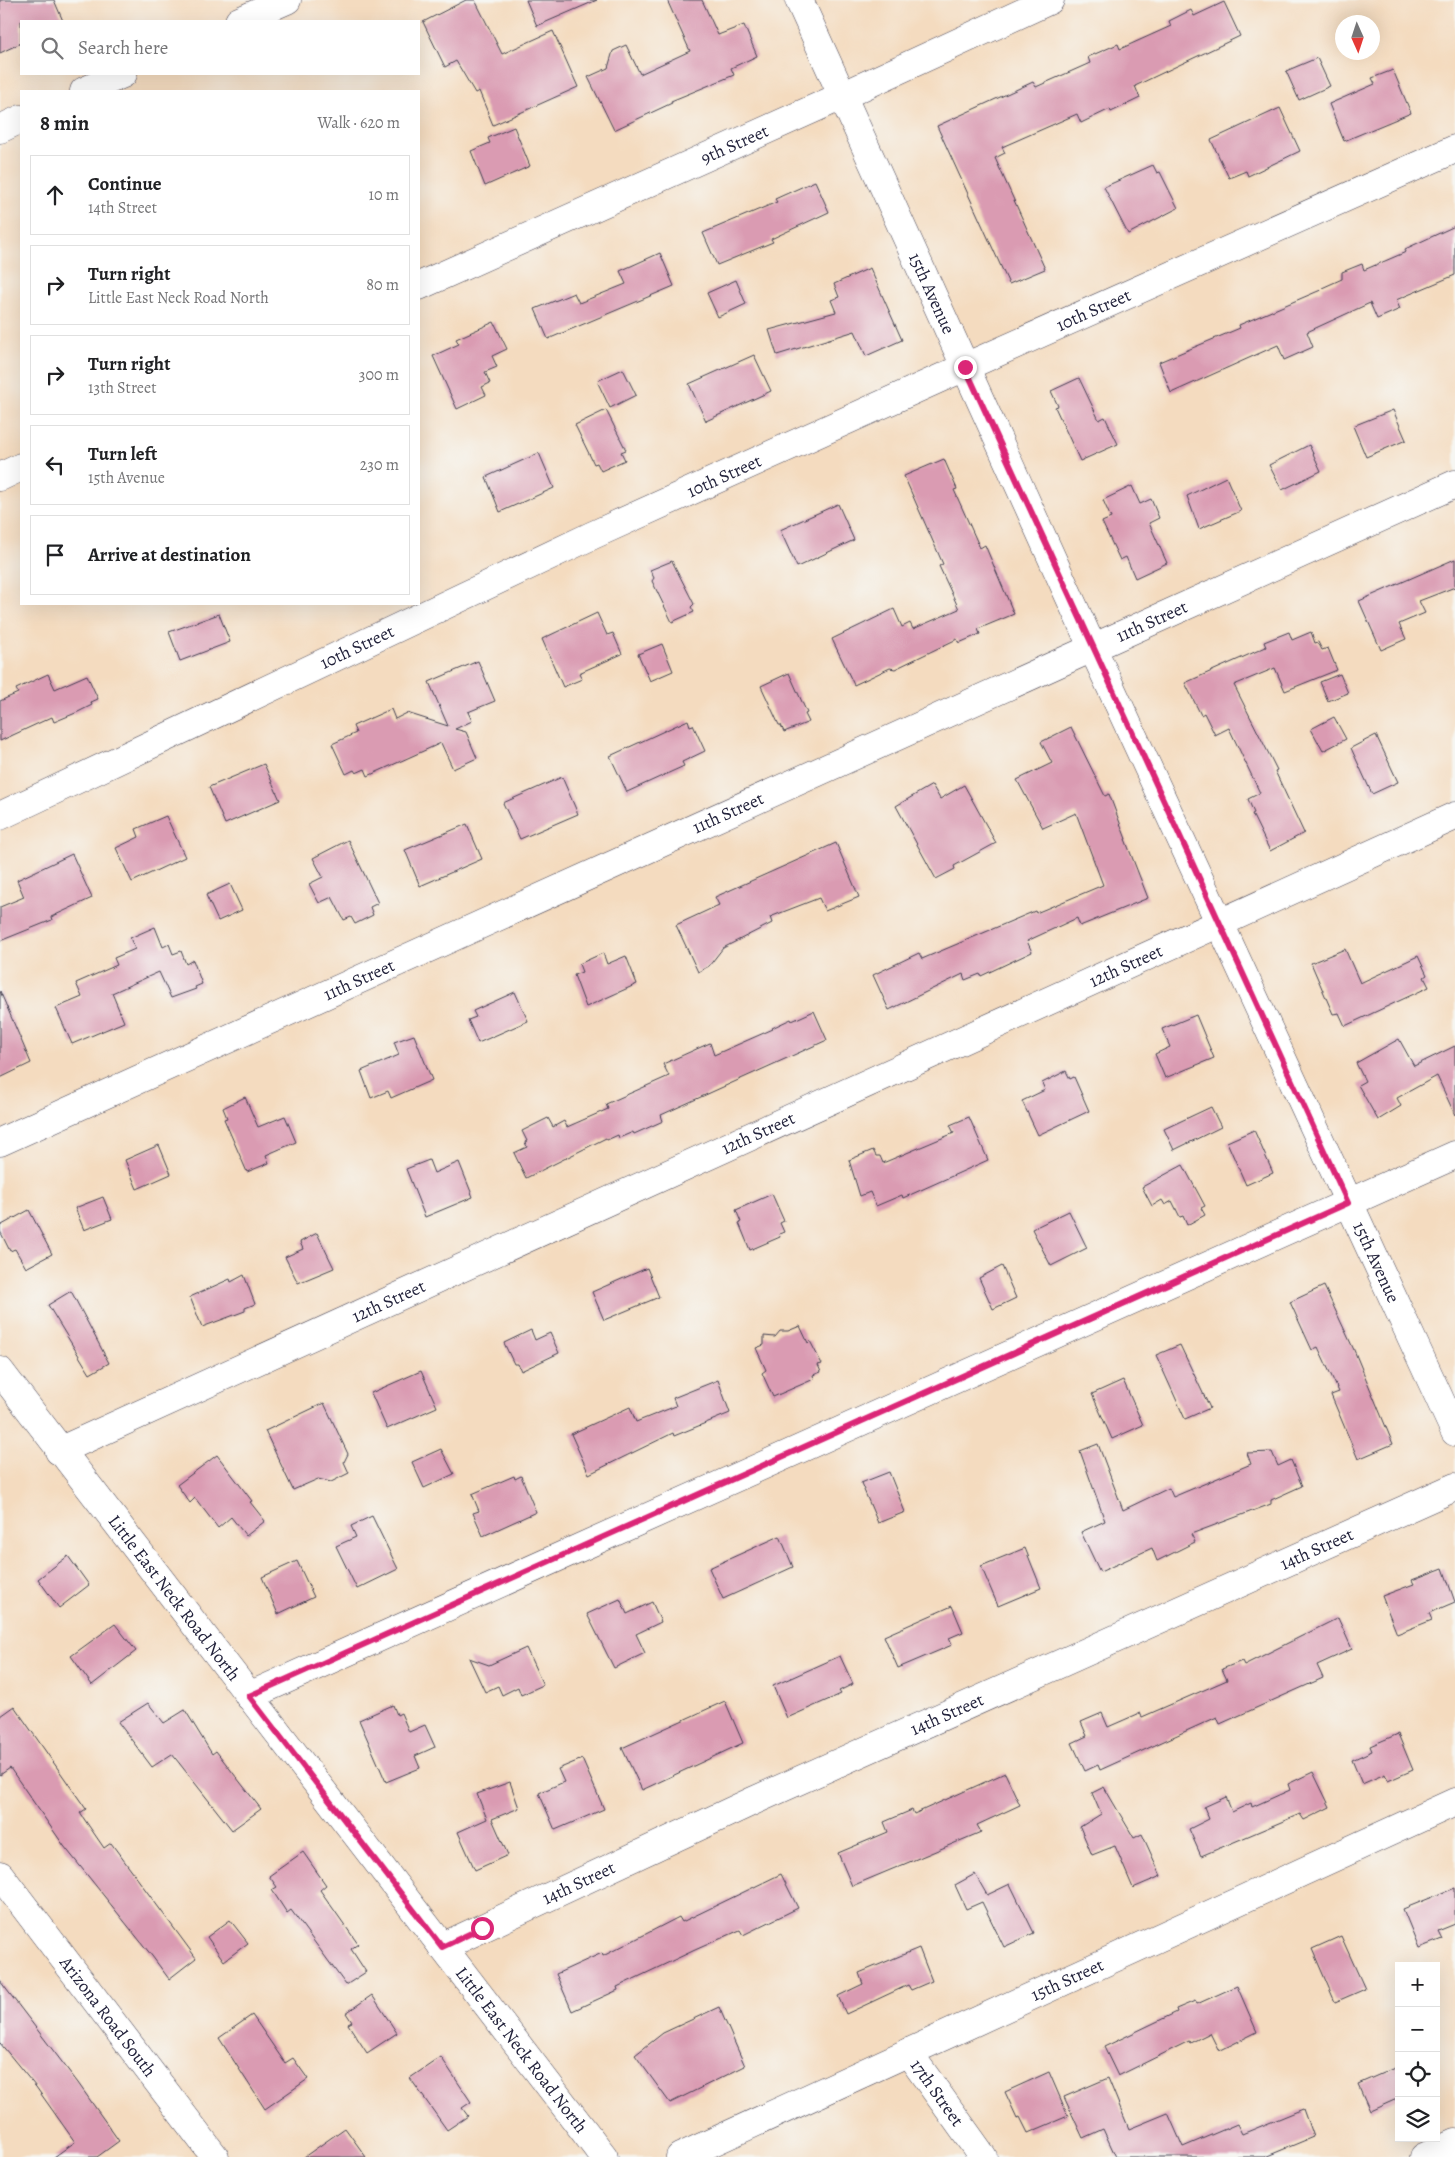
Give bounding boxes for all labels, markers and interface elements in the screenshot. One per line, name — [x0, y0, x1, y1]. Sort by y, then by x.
north arrow — [1335, 15, 1380, 60]
search box — [20, 20, 420, 75]
icon: search — [38, 34, 66, 62]
text: Search here — [78, 35, 168, 61]
text: 8 min — [40, 109, 89, 137]
text: Walk · 620 m — [318, 112, 400, 134]
street label: 9th Street — [697, 119, 772, 170]
text: Continue — [88, 171, 162, 197]
icon: ahead — [41, 181, 69, 209]
text: 10 m — [369, 184, 399, 206]
text: 14th Street — [88, 197, 157, 219]
street label: 15th Avenue — [903, 249, 961, 338]
text: Turn right — [88, 261, 170, 287]
icon: right — [41, 271, 69, 299]
text: 80 m — [366, 274, 399, 296]
street label: 10th Street — [1052, 283, 1135, 337]
text: Little East Neck Road North — [88, 287, 269, 309]
text: Turn right — [88, 351, 170, 377]
route end — [954, 356, 977, 379]
icon: right — [41, 361, 69, 389]
text: 300 m — [359, 364, 399, 386]
text: 13th Street — [88, 377, 156, 399]
text: Turn left — [88, 441, 157, 467]
street label: 10th Street — [683, 449, 765, 503]
icon: left — [41, 451, 69, 479]
text: 230 m — [360, 454, 399, 476]
text: 15th Avenue — [88, 467, 165, 489]
icon: arrive — [41, 541, 69, 569]
text: Arrive at destination — [88, 542, 251, 568]
street label: 11th Street — [1112, 595, 1191, 648]
street label: 10th Street — [316, 619, 398, 675]
street label: 11th Street — [689, 786, 768, 839]
street label: 12th Street — [1085, 939, 1166, 993]
street label: 11th Street — [320, 953, 399, 1006]
street label: 12th Street — [718, 1106, 799, 1160]
street label: 15th Avenue — [1347, 1218, 1406, 1307]
street label: 12th Street — [348, 1274, 429, 1328]
street label: Little East Neck Road North — [103, 1510, 246, 1686]
street label: 14th Street — [1276, 1522, 1357, 1576]
street label: 14th Street — [907, 1687, 987, 1741]
street label: 14th Street — [538, 1855, 619, 1910]
route start — [471, 1917, 494, 1940]
street label: Arizona Road South — [54, 1951, 162, 2082]
street label: 15th Street — [1027, 1953, 1108, 2007]
street label: Little East Neck Road North — [450, 1962, 593, 2138]
map controls — [1395, 1962, 1440, 2142]
button: + — [1395, 1962, 1440, 2007]
button: − — [1395, 2007, 1440, 2052]
button: locate — [1395, 2052, 1440, 2097]
street label: 17th Street — [905, 2054, 969, 2131]
button: layers — [1395, 2097, 1440, 2142]

